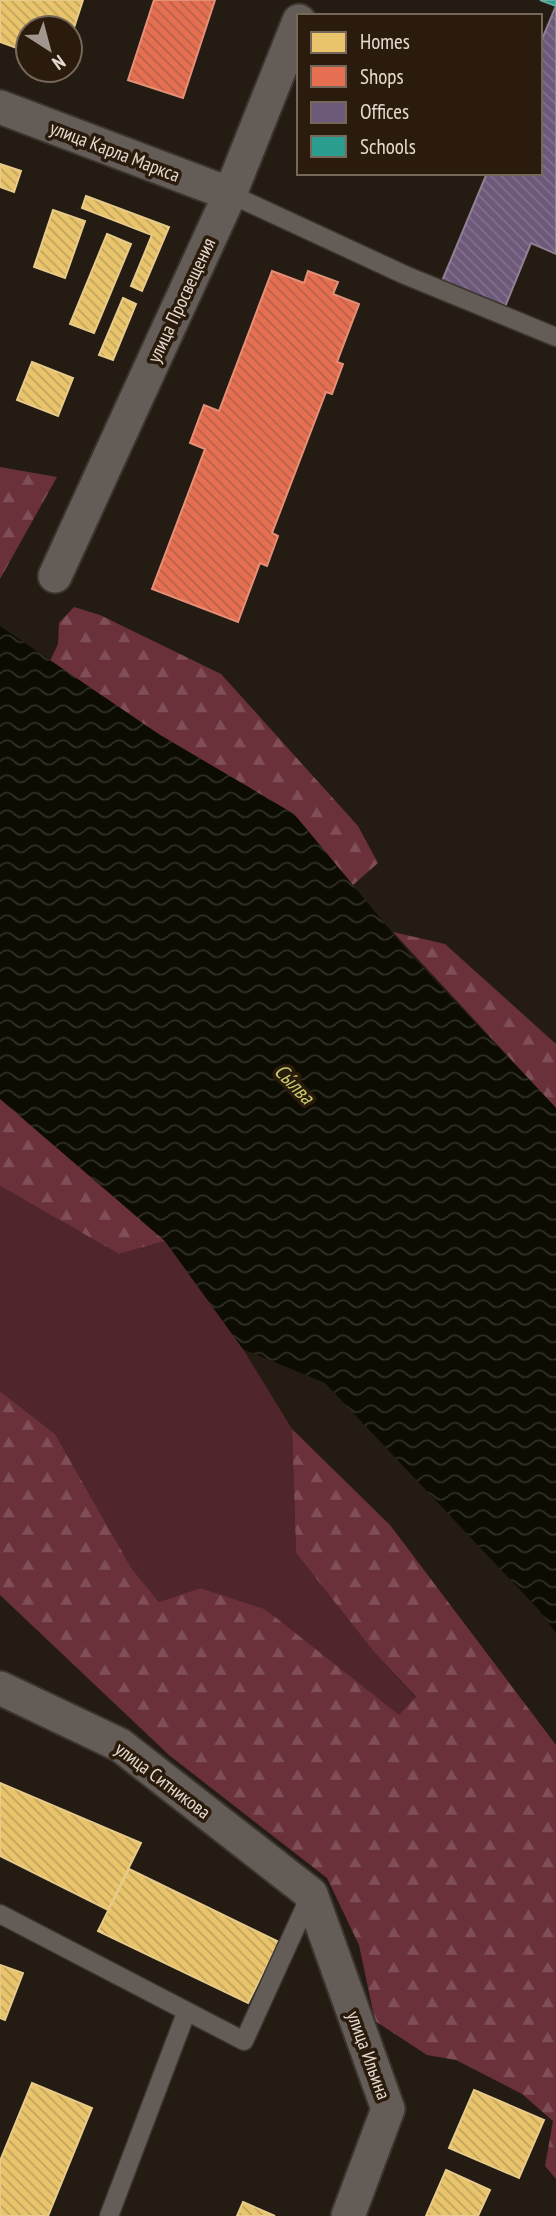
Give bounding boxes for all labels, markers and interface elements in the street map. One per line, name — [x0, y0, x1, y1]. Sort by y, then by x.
north arrow — [14, 14, 84, 84]
legend — [297, 14, 542, 175]
text: Homes — [360, 28, 410, 55]
text: N — [48, 50, 70, 75]
text: Shops — [360, 63, 404, 90]
text: Offices — [360, 98, 409, 125]
street label: улица Карла Маркса — [47, 115, 183, 187]
text: Schools — [360, 133, 416, 160]
street label: улица Просвещения — [142, 234, 220, 366]
water label: Сы́лва — [269, 1058, 321, 1111]
street label: улица Ситникова — [111, 1736, 215, 1824]
street label: улица Ильина — [342, 2007, 396, 2103]

